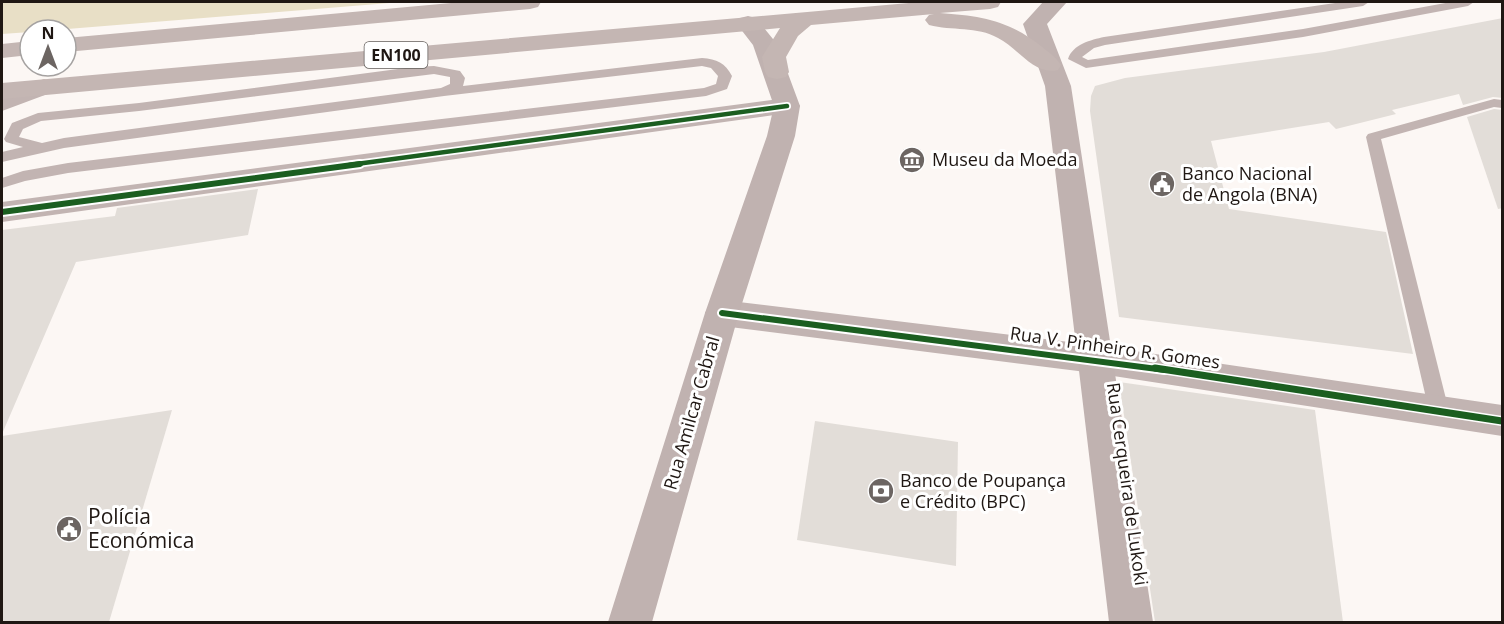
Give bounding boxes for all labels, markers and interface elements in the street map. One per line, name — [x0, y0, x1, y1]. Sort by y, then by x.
north arrow — [18, 18, 78, 78]
text: N — [41, 22, 55, 44]
road number: EN100 — [364, 42, 428, 68]
museum icon: Museu da Moeda — [897, 145, 927, 175]
place label: Museu da Moeda — [932, 147, 1077, 171]
place label: Banco Nacional de Angola (BNA) — [1182, 161, 1317, 206]
public building icon: Banco Nacional de Angola (BNA) — [1147, 169, 1177, 199]
street label: Rua V. Pinheiro R. Gomes — [1009, 320, 1222, 374]
street label: Rua Amilcar Cabral — [658, 333, 724, 492]
street label: Rua Cerqueira de Lukoki — [1102, 381, 1154, 587]
place label: Banco de Poupança e Crédito (BPC) — [900, 468, 1066, 513]
bank icon: Banco de Poupança e Crédito (BPC) — [866, 476, 896, 506]
place label: Polícia Económica — [88, 502, 194, 554]
public building icon: Polícia Económica — [54, 514, 84, 544]

